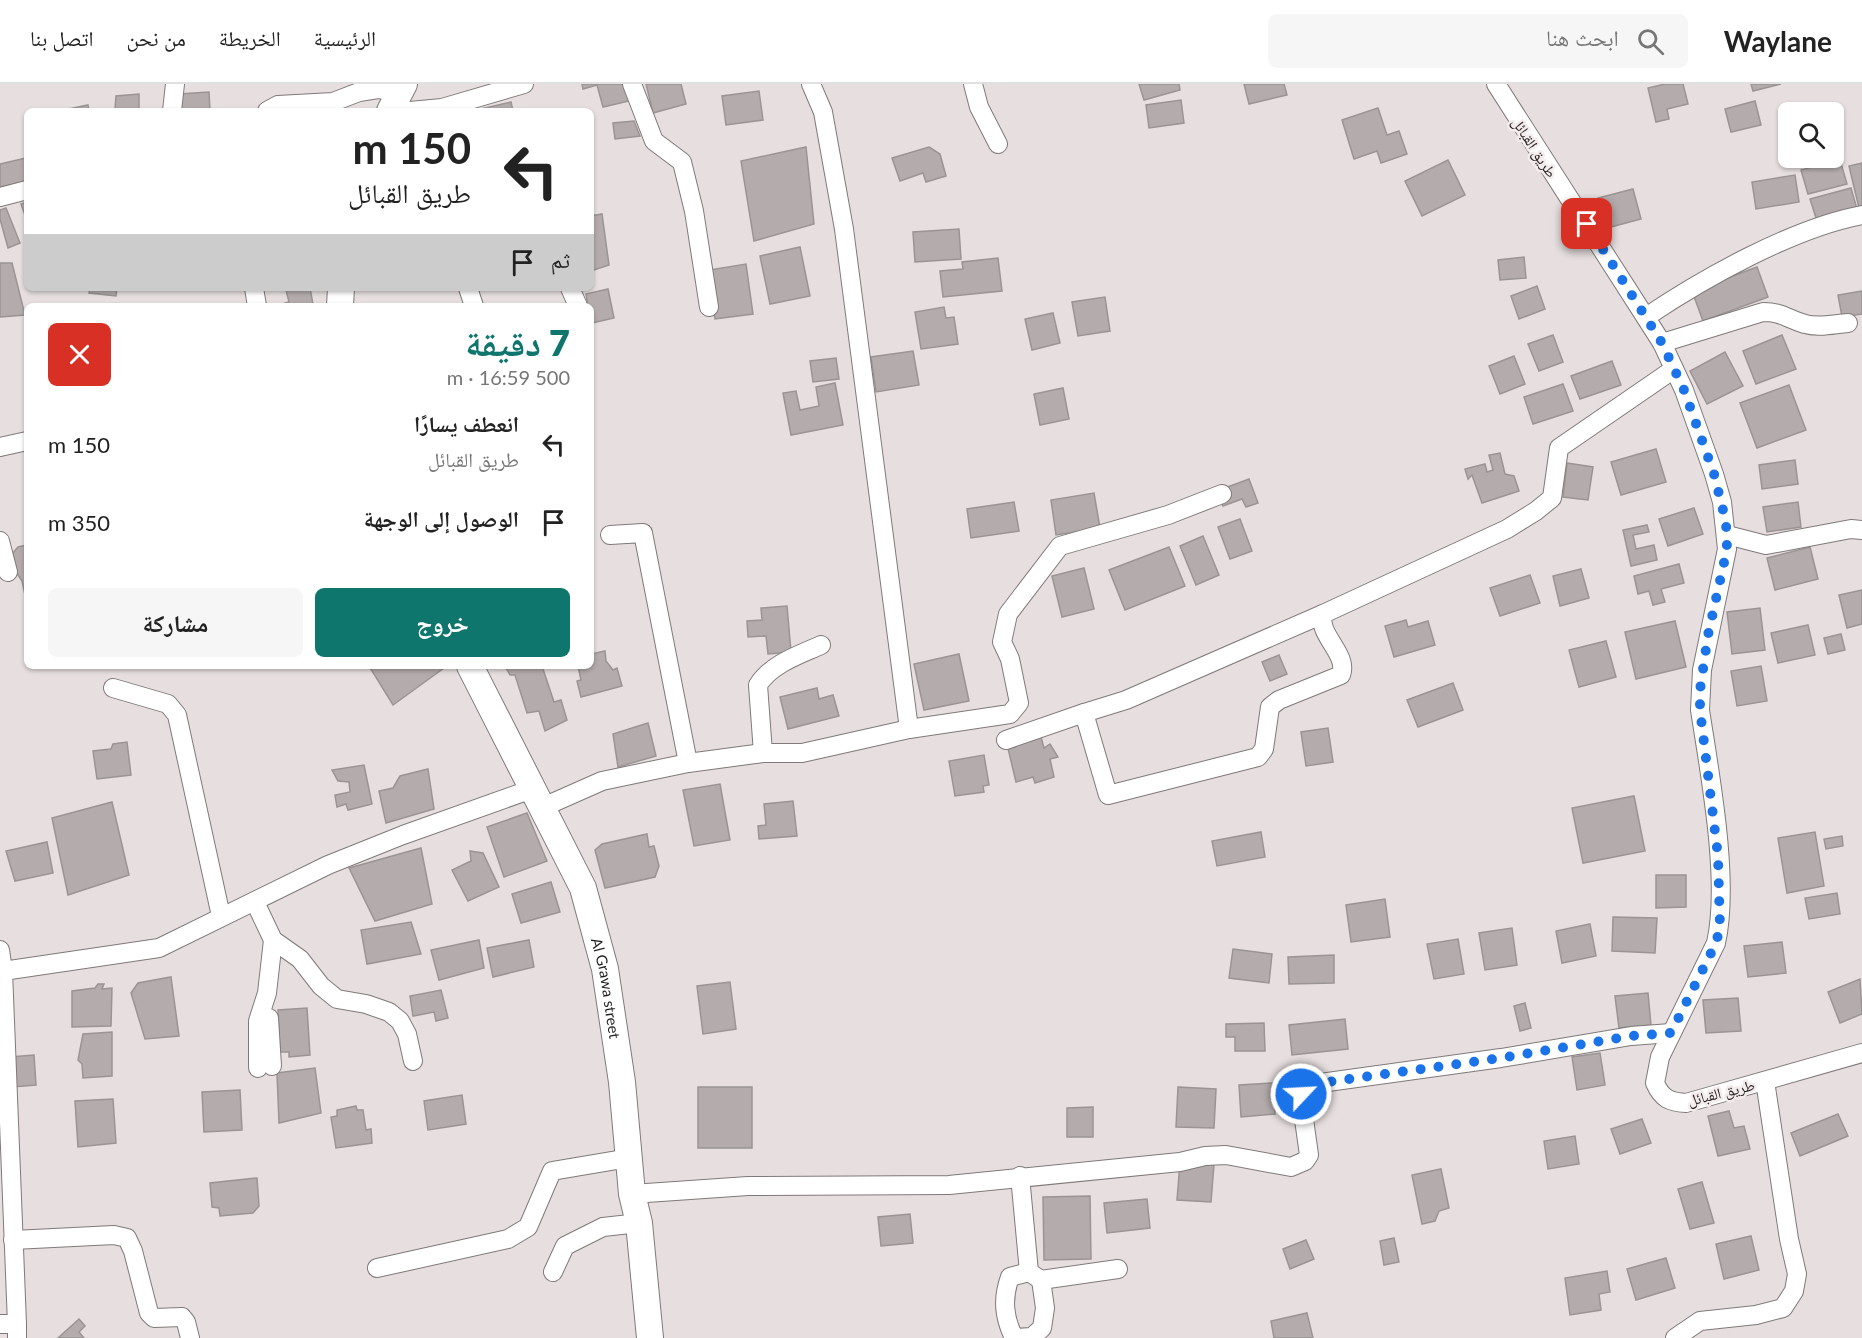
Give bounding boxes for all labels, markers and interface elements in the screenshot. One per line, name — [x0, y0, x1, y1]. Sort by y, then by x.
search box — [1268, 14, 1688, 68]
text: ابحث هنا — [1546, 24, 1619, 51]
text: Waylane — [1724, 24, 1832, 58]
text: اتصل بنا — [30, 25, 94, 50]
text: من نحن — [127, 25, 186, 50]
text: الخريطة — [219, 25, 281, 50]
text: الرئيسية — [314, 25, 376, 50]
icon: search — [1634, 25, 1667, 58]
map controls — [1778, 102, 1844, 168]
button: search — [1778, 102, 1844, 168]
street label: طريق القبائل — [1507, 113, 1561, 182]
text: 150 m — [353, 123, 471, 173]
icon: left — [492, 132, 570, 210]
text: طريق القبائل — [348, 176, 471, 209]
pin — [1561, 198, 1612, 249]
icon: arrive — [1570, 207, 1603, 240]
icon: arrive — [506, 246, 539, 279]
text: ثم — [551, 246, 570, 273]
text: 7 دقيقة — [465, 320, 570, 364]
button: close — [48, 323, 111, 386]
text: 500 m · 16:59 — [447, 365, 570, 389]
text: انعطف يسارًا — [414, 410, 519, 437]
icon: left — [537, 428, 570, 461]
text: 150 m — [48, 431, 110, 458]
text: طريق القبائل — [428, 447, 519, 471]
text: الوصول إلى الوجهة — [364, 505, 519, 532]
icon: arrive — [537, 506, 570, 539]
text: 350 m — [48, 509, 110, 536]
button: مشاركة — [48, 588, 303, 657]
button: خروج — [315, 588, 570, 657]
street label: Al Grawa street — [588, 936, 624, 1040]
position arrow — [1269, 1062, 1333, 1126]
street label: طريق القبائل — [1686, 1075, 1757, 1111]

